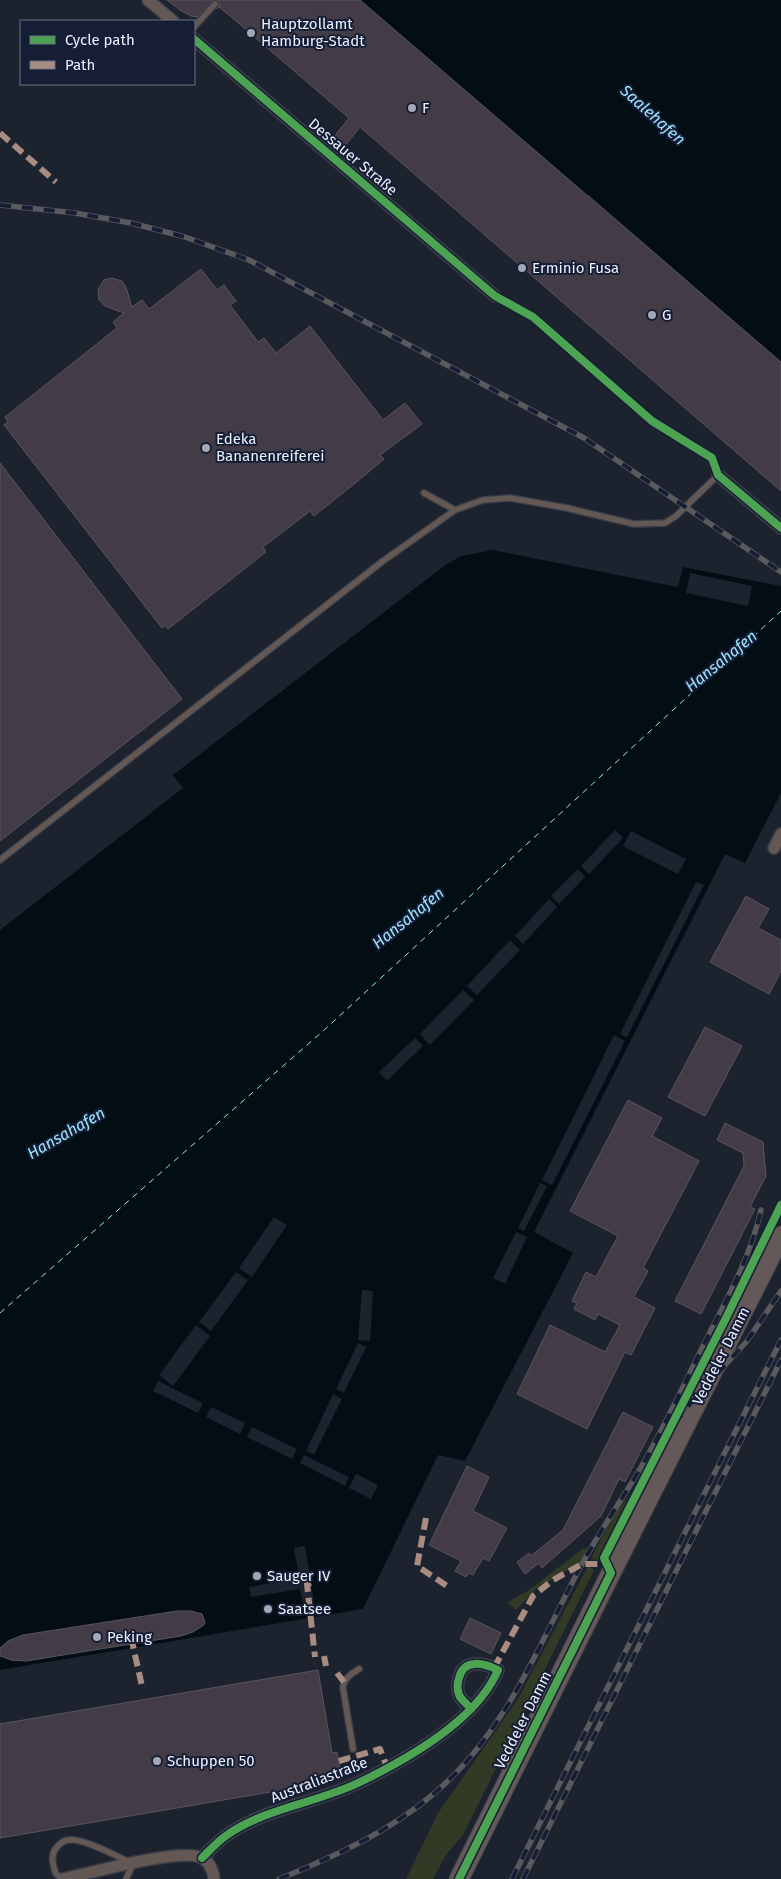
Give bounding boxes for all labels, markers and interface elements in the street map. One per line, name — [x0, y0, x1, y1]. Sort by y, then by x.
place label: Hauptzollamt Hamburg-Stadt — [261, 15, 365, 50]
legend — [20, 20, 195, 85]
marker: Hauptzollamt Hamburg-Stadt — [245, 27, 257, 39]
text: Cycle path — [65, 31, 135, 49]
text: Path — [65, 56, 95, 74]
water label: Saalehafen — [616, 80, 689, 149]
place label: F — [422, 99, 429, 117]
marker: F — [406, 102, 418, 114]
street label: Dessauer Straße — [305, 115, 401, 199]
place label: Erminio Fusa — [532, 259, 619, 277]
marker: Erminio Fusa — [516, 262, 528, 274]
place label: G — [662, 306, 671, 324]
marker: G — [646, 309, 658, 321]
place label: Edeka Bananenreiferei — [216, 430, 325, 465]
marker: Edeka Bananenreiferei — [200, 442, 212, 454]
water label: Hansahafen — [681, 626, 761, 696]
water label: Hansahafen — [368, 883, 448, 953]
water label: Hansahafen — [24, 1103, 108, 1163]
street label: Veddeler Damm — [688, 1304, 754, 1408]
place label: Sauger IV — [267, 1567, 331, 1585]
marker: Sauger IV — [251, 1570, 263, 1582]
place label: Saatsee — [278, 1600, 331, 1618]
marker: Saatsee — [262, 1603, 274, 1615]
place label: Peking — [107, 1628, 152, 1646]
marker: Peking — [91, 1631, 103, 1643]
street label: Veddeler Damm — [490, 1668, 556, 1772]
place label: Schuppen 50 — [167, 1752, 255, 1770]
street label: Australiastraße — [268, 1753, 370, 1807]
marker: Schuppen 50 — [151, 1755, 163, 1767]

